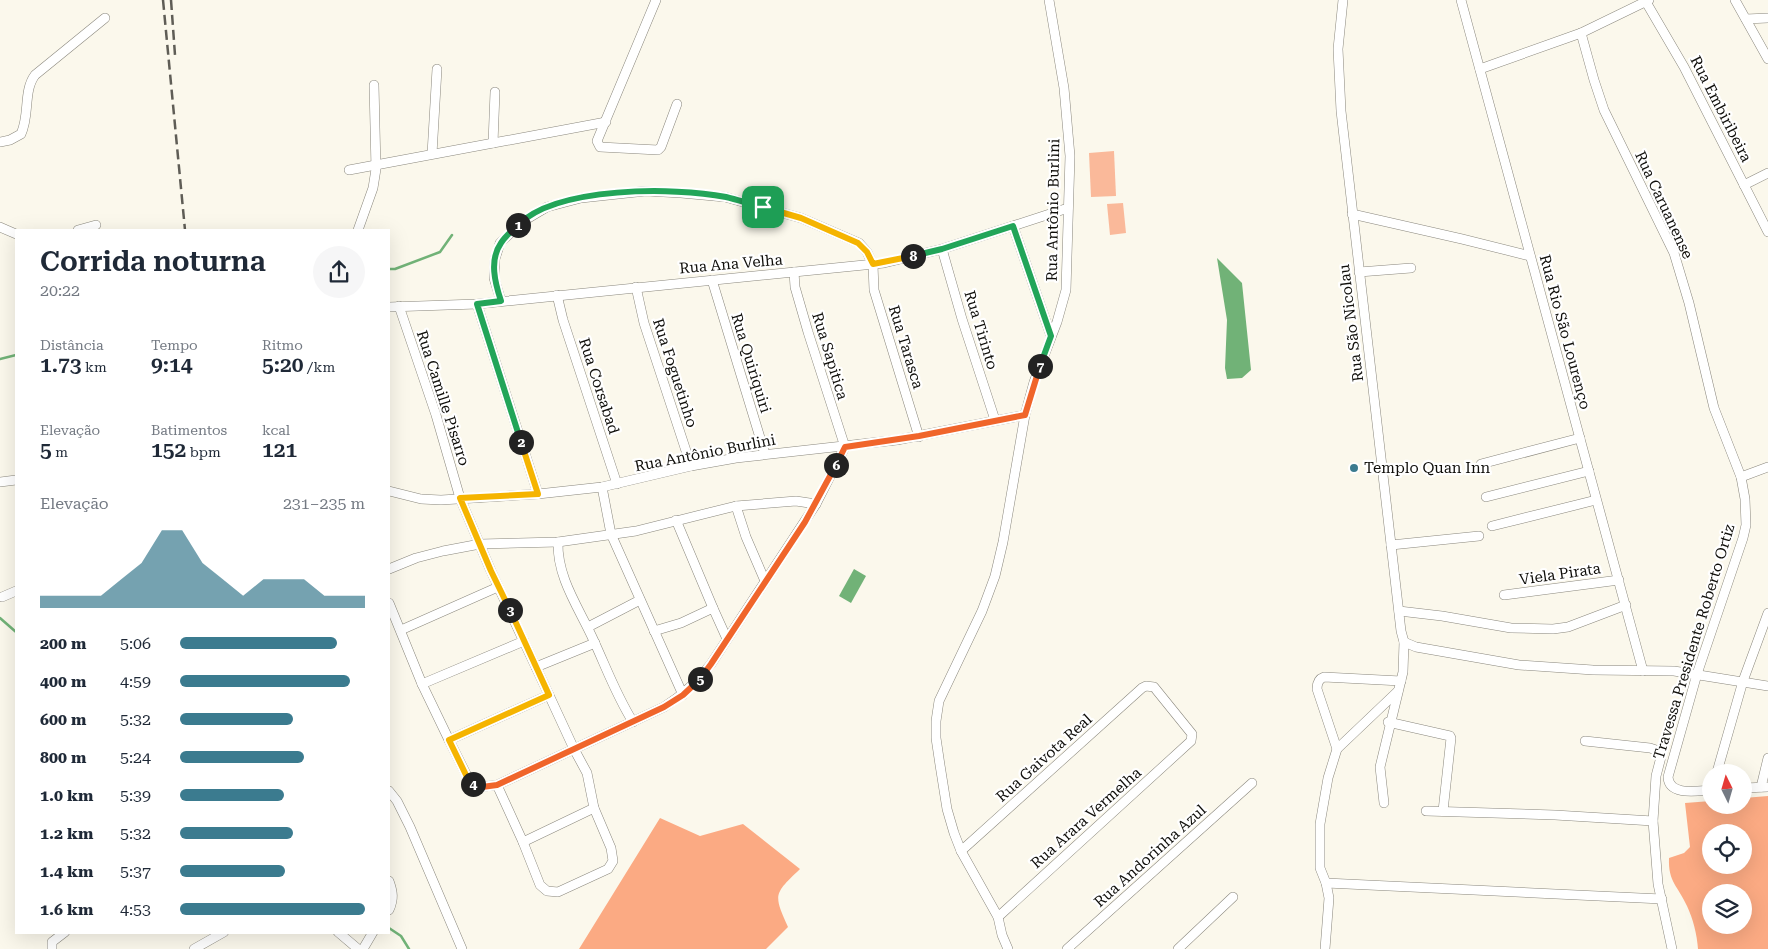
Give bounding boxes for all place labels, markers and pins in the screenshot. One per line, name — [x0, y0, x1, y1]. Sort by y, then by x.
pin — [742, 186, 784, 228]
pin: 1 — [506, 212, 530, 238]
pin: 8 — [900, 244, 926, 268]
pin: 7 — [1028, 354, 1052, 378]
pin: 2 — [508, 430, 534, 454]
pin: 6 — [824, 452, 848, 478]
place label: Templo Quan Inn — [1364, 459, 1491, 477]
marker: Templo Quan Inn — [1348, 462, 1360, 474]
pin: 3 — [498, 598, 522, 622]
pin: 5 — [688, 666, 712, 692]
pin: 4 — [460, 772, 486, 796]

